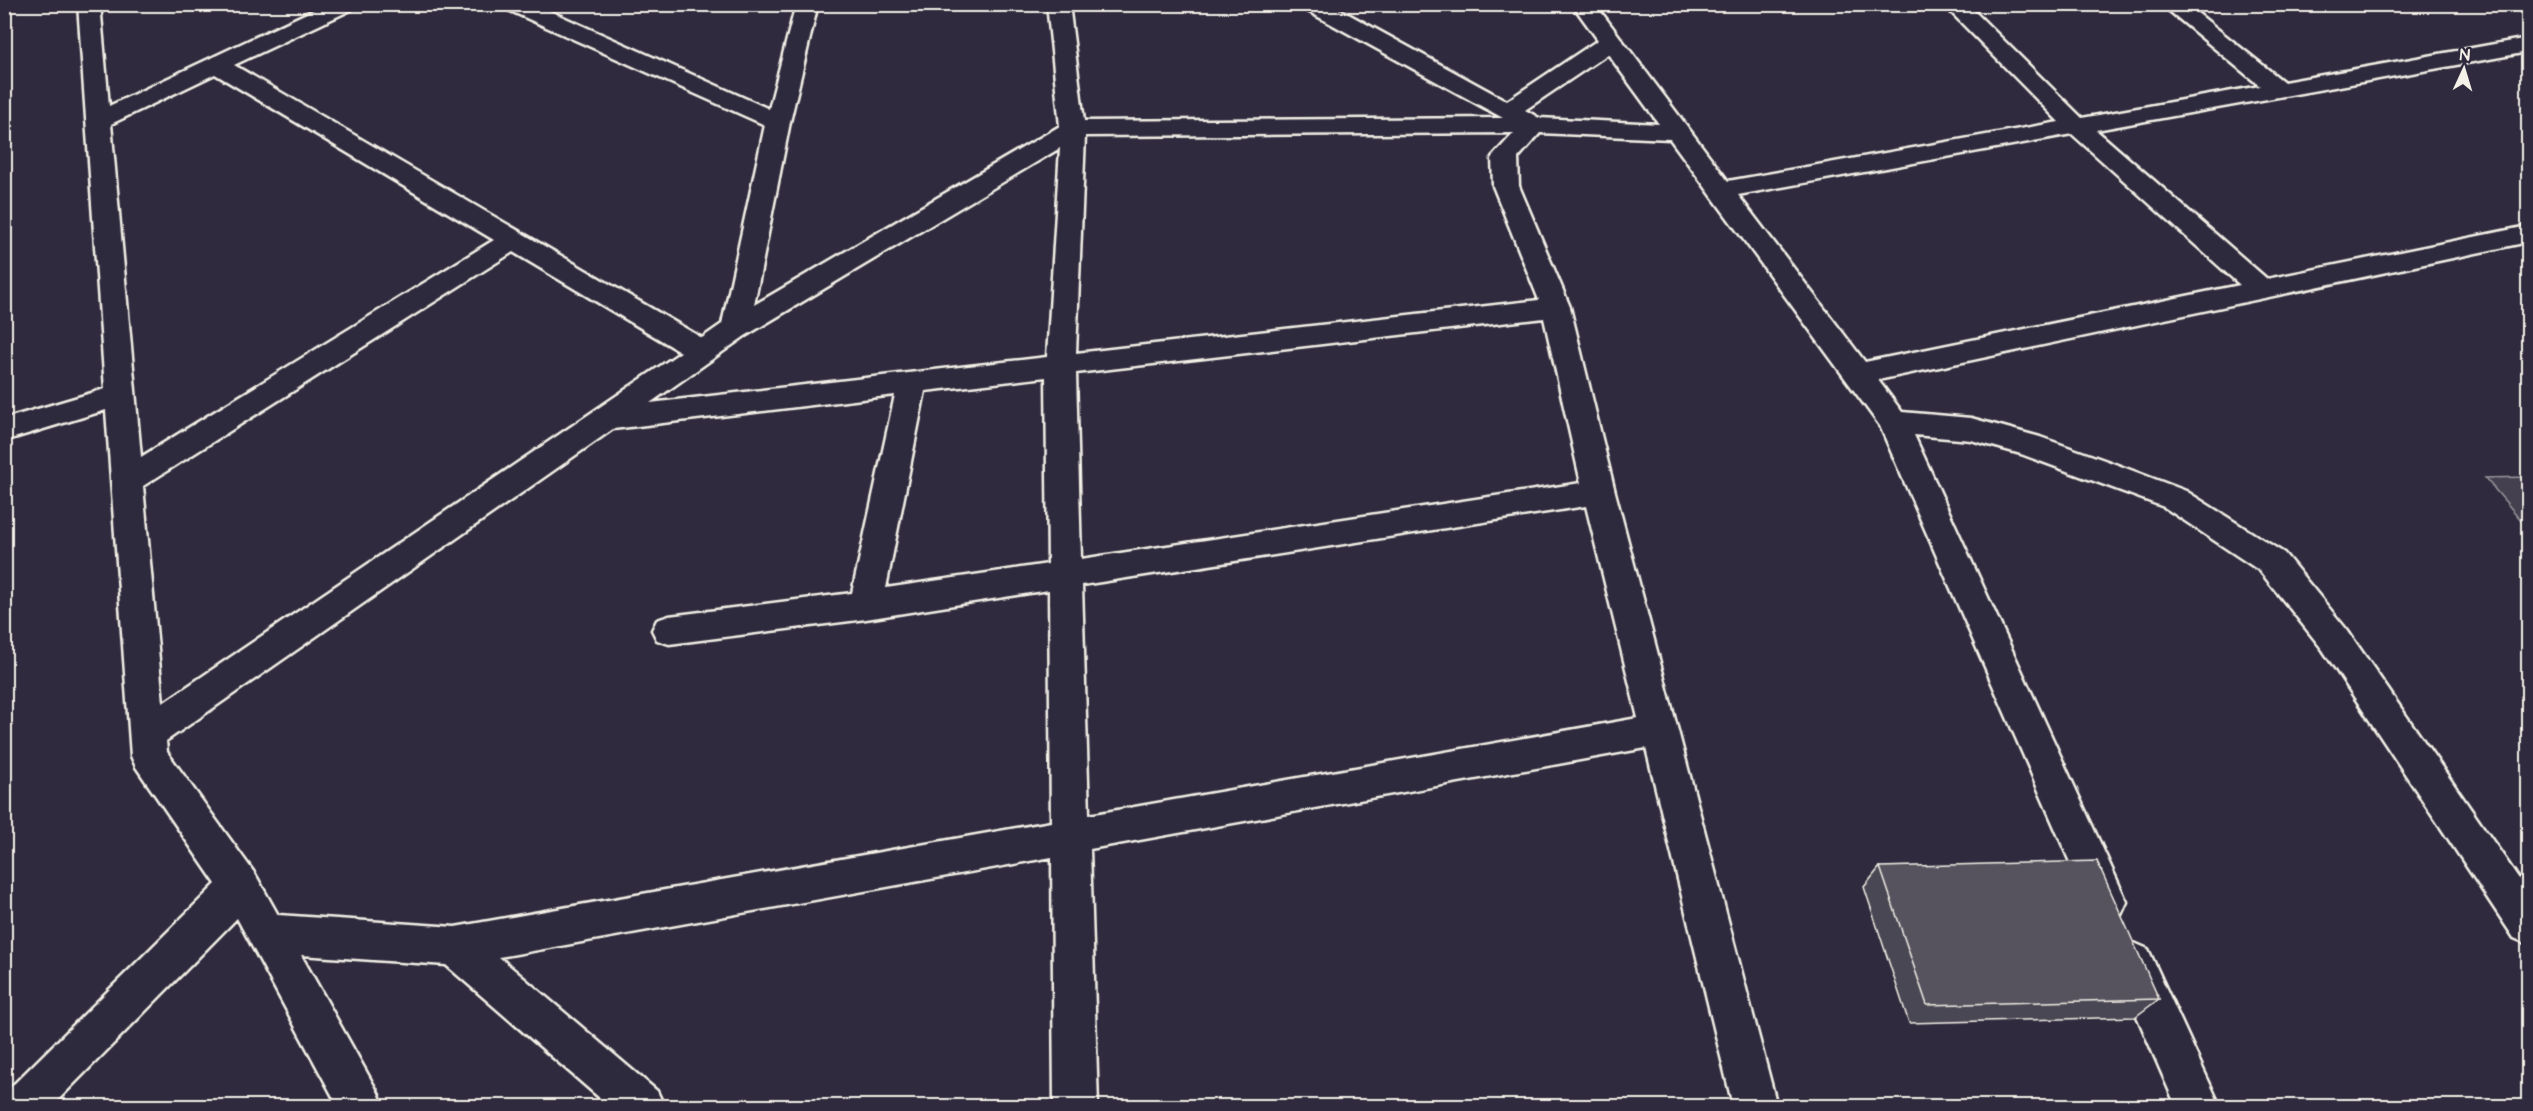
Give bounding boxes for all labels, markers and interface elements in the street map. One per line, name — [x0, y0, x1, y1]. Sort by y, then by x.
north arrow — [2434, 39, 2494, 99]
text: N — [2459, 44, 2471, 66]

